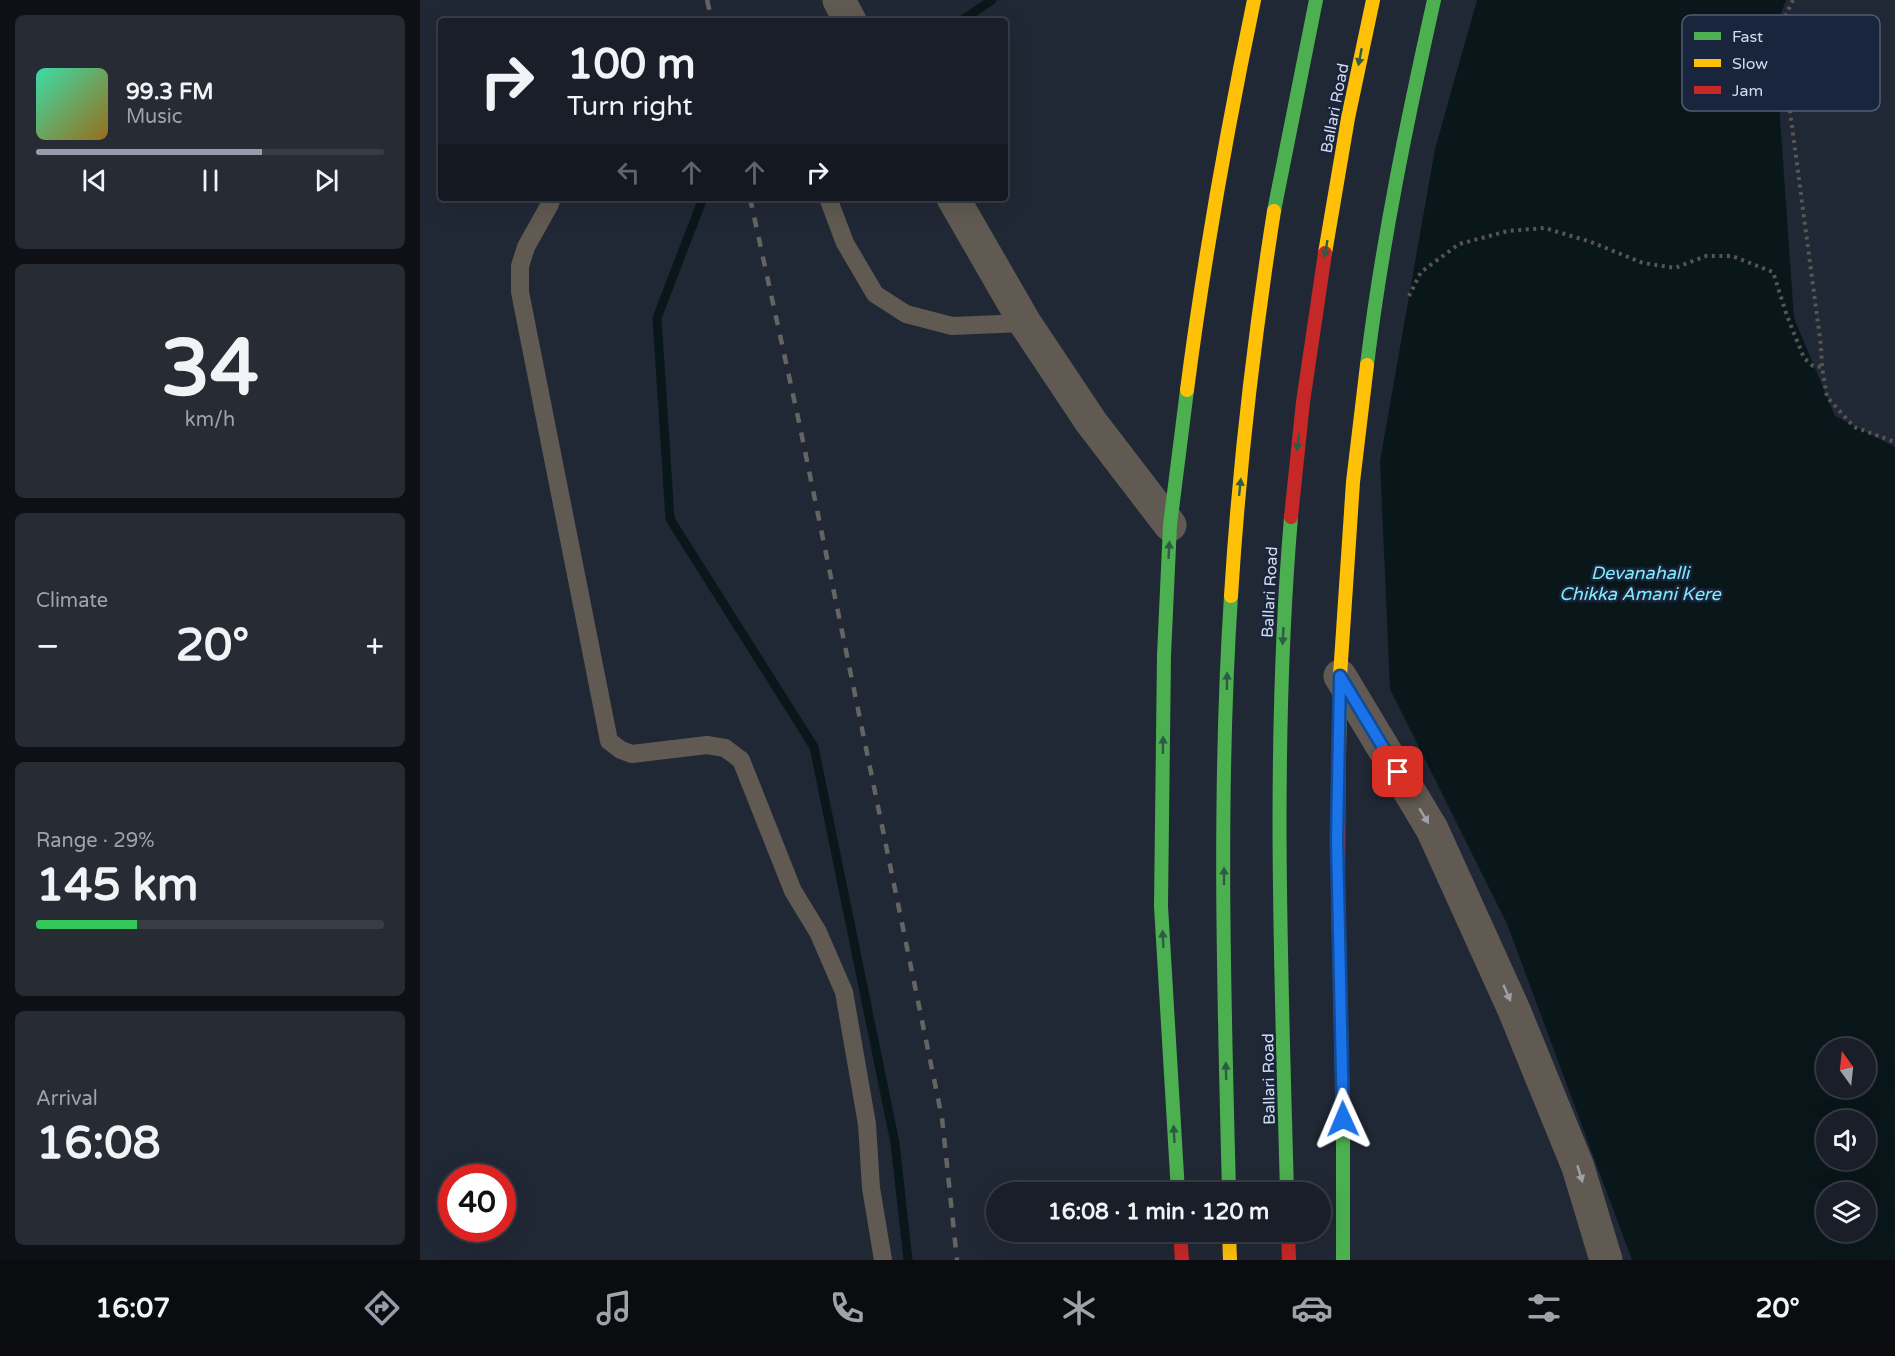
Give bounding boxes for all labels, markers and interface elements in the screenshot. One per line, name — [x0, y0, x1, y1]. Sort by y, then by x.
legend — [1682, 15, 1880, 111]
text: Fast — [1732, 27, 1763, 47]
text: 100 m — [567, 39, 696, 90]
icon: right — [468, 42, 546, 120]
one-way arrow — [1355, 48, 1364, 67]
text: Slow — [1732, 54, 1768, 74]
street label: Ballari Road — [1316, 61, 1354, 155]
text: 99.3 FM — [126, 79, 214, 105]
text: Jam — [1732, 81, 1763, 101]
text: Turn right — [567, 90, 693, 123]
text: Music — [126, 105, 182, 129]
icon: left — [612, 156, 645, 189]
icon: ahead — [675, 156, 708, 189]
icon: ahead — [738, 156, 771, 189]
icon: right — [801, 156, 834, 189]
icon: previous — [78, 164, 111, 197]
icon: pause — [194, 164, 227, 197]
icon: next — [310, 164, 343, 197]
one-way arrow — [1321, 240, 1330, 259]
text: 34 — [161, 322, 259, 416]
text: km/h — [185, 408, 235, 432]
one-way arrow — [1294, 433, 1303, 452]
one-way arrow — [1235, 477, 1245, 496]
one-way arrow — [1164, 540, 1173, 559]
street label: Ballari Road — [1258, 546, 1282, 638]
water label: Devanahalli Chikka Amani Kere — [1559, 562, 1721, 605]
text: Climate — [36, 589, 108, 613]
text: 20° — [176, 619, 249, 673]
text: − — [36, 627, 60, 666]
text: + — [365, 627, 384, 666]
one-way arrow — [1278, 627, 1288, 646]
one-way arrow — [1222, 672, 1232, 691]
one-way arrow — [1158, 735, 1168, 754]
pin — [1372, 746, 1423, 797]
icon: arrive — [1381, 755, 1414, 788]
one-way arrow — [1419, 808, 1430, 824]
text: Range · 29% — [36, 829, 155, 853]
text: 145 km — [36, 859, 198, 913]
one-way arrow — [1219, 867, 1229, 886]
one-way arrow — [1158, 930, 1168, 949]
one-way arrow — [1502, 984, 1512, 1002]
street label: Ballari Road — [1258, 1033, 1280, 1125]
north arrow — [1816, 1038, 1876, 1098]
map controls — [1816, 1038, 1876, 1242]
one-way arrow — [1221, 1062, 1231, 1081]
text: Arrival — [36, 1087, 98, 1111]
position arrow — [1311, 1087, 1375, 1151]
button: sound — [1816, 1110, 1876, 1170]
text: 16:08 — [36, 1117, 161, 1171]
one-way arrow — [1170, 1125, 1179, 1144]
speed limit sign: 40 — [438, 1164, 516, 1242]
one-way arrow — [1576, 1165, 1585, 1183]
button: layers — [1816, 1182, 1876, 1242]
text: 16:08 · 1 min · 120 m — [1048, 1199, 1269, 1225]
icon: directions — [361, 1287, 403, 1329]
icon: music — [593, 1287, 635, 1329]
icon: phone — [826, 1287, 868, 1329]
icon: climate — [1058, 1287, 1100, 1329]
icon: car — [1291, 1287, 1333, 1329]
icon: filters — [1523, 1287, 1565, 1329]
text: 16:07 — [95, 1292, 170, 1325]
text: 20° — [1756, 1292, 1800, 1325]

